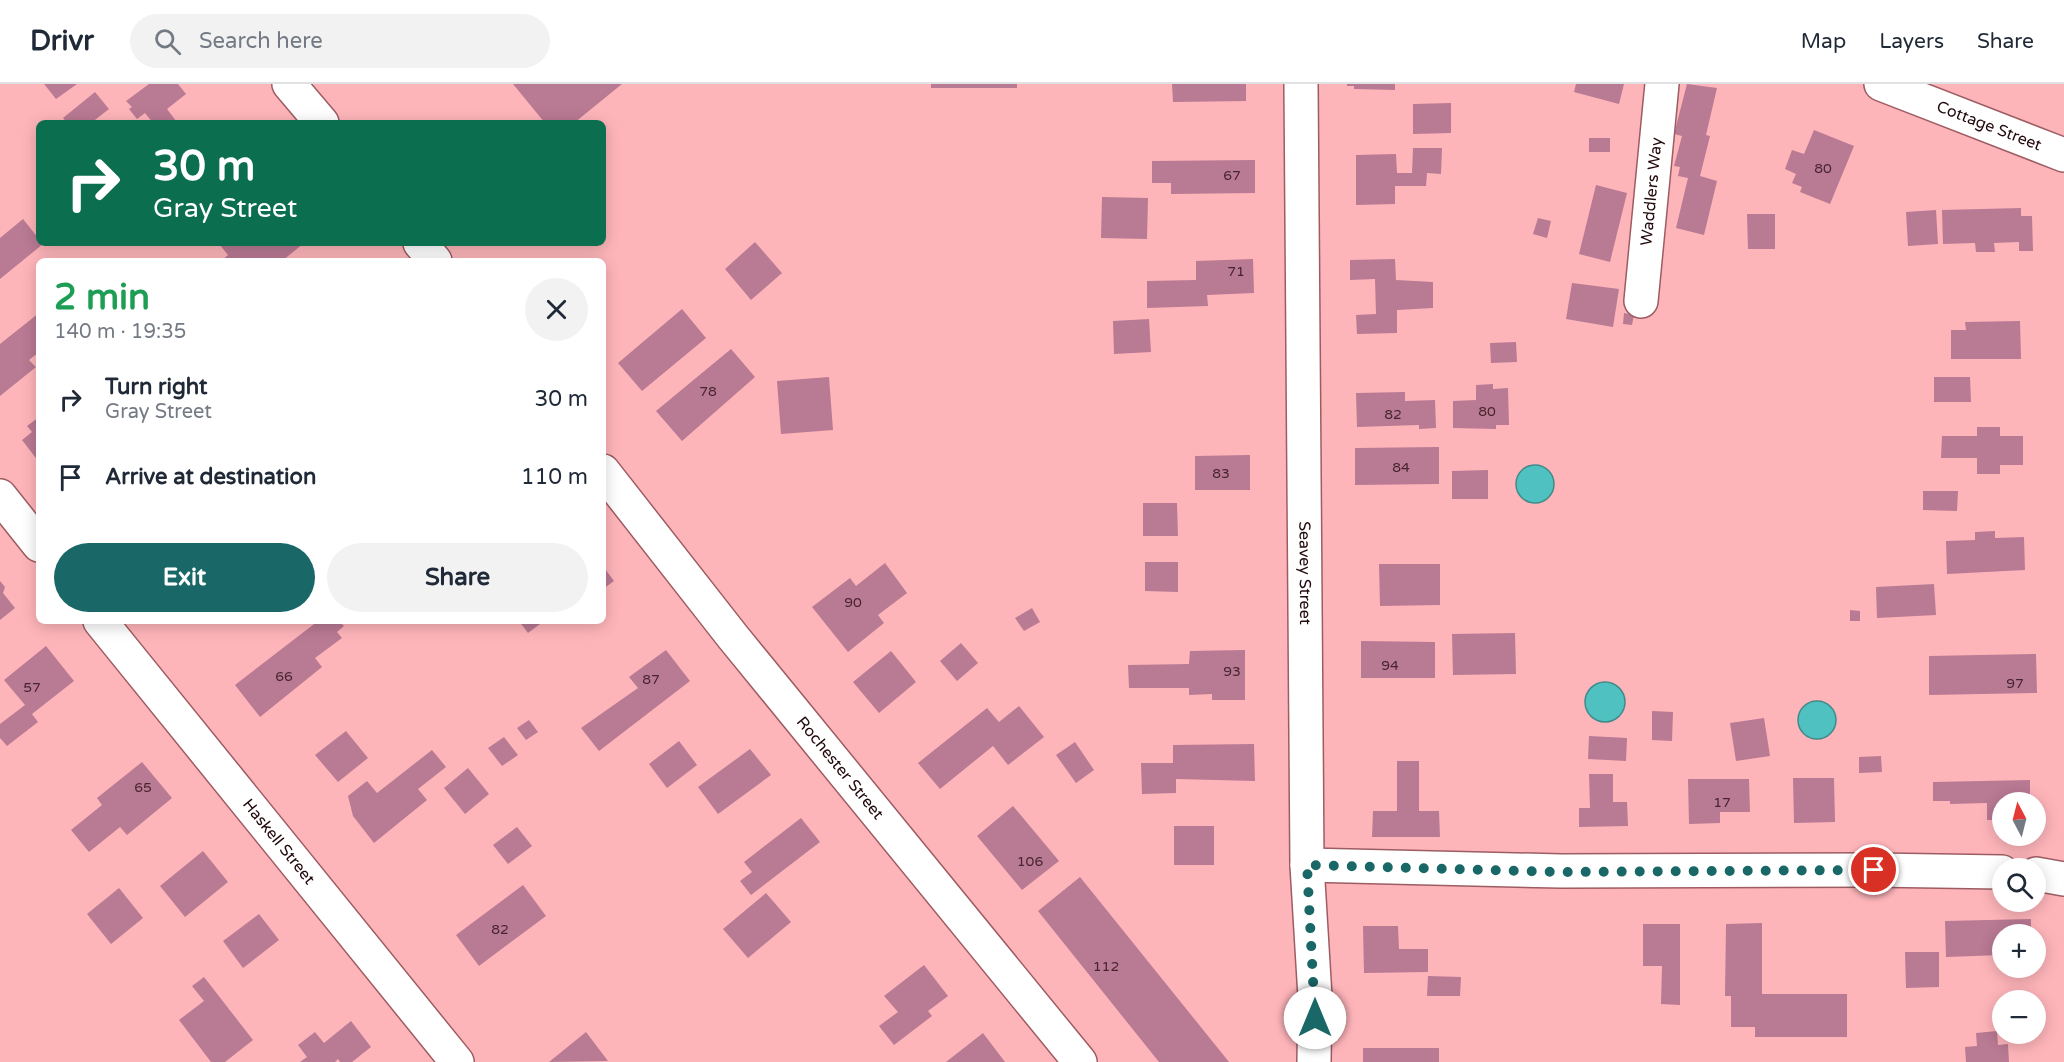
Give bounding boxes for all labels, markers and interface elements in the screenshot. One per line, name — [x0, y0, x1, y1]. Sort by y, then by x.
search box — [130, 14, 550, 68]
text: Drivr — [30, 24, 94, 58]
icon: search — [151, 25, 184, 58]
text: Search here — [199, 28, 323, 54]
text: Map — [1801, 29, 1846, 54]
text: Layers — [1879, 29, 1944, 54]
text: Share — [1977, 29, 2034, 54]
street label: Cottage Street — [1934, 97, 2044, 155]
street label: Waddlers Way — [1636, 136, 1667, 247]
text: 30 m — [153, 141, 255, 192]
icon: right — [54, 144, 132, 222]
house number: 80 — [1814, 160, 1832, 177]
house number: 67 — [1223, 167, 1241, 184]
text: Gray Street — [153, 192, 297, 225]
house number: 71 — [1227, 263, 1245, 280]
text: 2 min — [54, 276, 150, 319]
button: close — [525, 278, 588, 341]
text: 140 m · 19:35 — [54, 320, 186, 344]
text: Turn right — [105, 374, 207, 400]
icon: right — [54, 383, 87, 416]
house number: 78 — [699, 383, 717, 400]
text: 30 m — [534, 386, 588, 412]
text: Gray Street — [105, 400, 212, 424]
house number: 80 — [1478, 403, 1496, 420]
house number: 82 — [1384, 406, 1402, 423]
house number: 84 — [1392, 459, 1410, 476]
icon: arrive — [54, 461, 87, 494]
text: Arrive at destination — [105, 464, 316, 490]
text: 110 m — [521, 464, 588, 490]
house number: 83 — [1212, 465, 1230, 482]
street label: Seavey Street — [1294, 521, 1315, 625]
button: Exit — [54, 543, 315, 612]
button: Share — [327, 543, 588, 612]
house number: 90 — [844, 594, 862, 611]
house number: 94 — [1381, 657, 1399, 674]
house number: 93 — [1223, 663, 1241, 680]
house number: 66 — [275, 668, 293, 685]
house number: 87 — [642, 671, 660, 688]
house number: 97 — [2006, 675, 2024, 692]
house number: 57 — [23, 679, 41, 696]
street label: Rochester Street — [792, 712, 888, 824]
house number: 65 — [134, 779, 152, 796]
north arrow — [1992, 792, 2046, 846]
map controls — [1992, 792, 2046, 1044]
house number: 17 — [1713, 794, 1731, 811]
street label: Haskell Street — [238, 795, 319, 889]
pin — [1848, 844, 1899, 895]
house number: 106 — [1017, 853, 1043, 870]
icon: arrive — [1857, 853, 1890, 886]
button: search — [1992, 858, 2046, 912]
house number: 82 — [491, 921, 509, 938]
button: + — [1992, 924, 2046, 978]
house number: 112 — [1093, 958, 1119, 975]
position arrow — [1283, 986, 1347, 1050]
button: − — [1992, 990, 2046, 1044]

